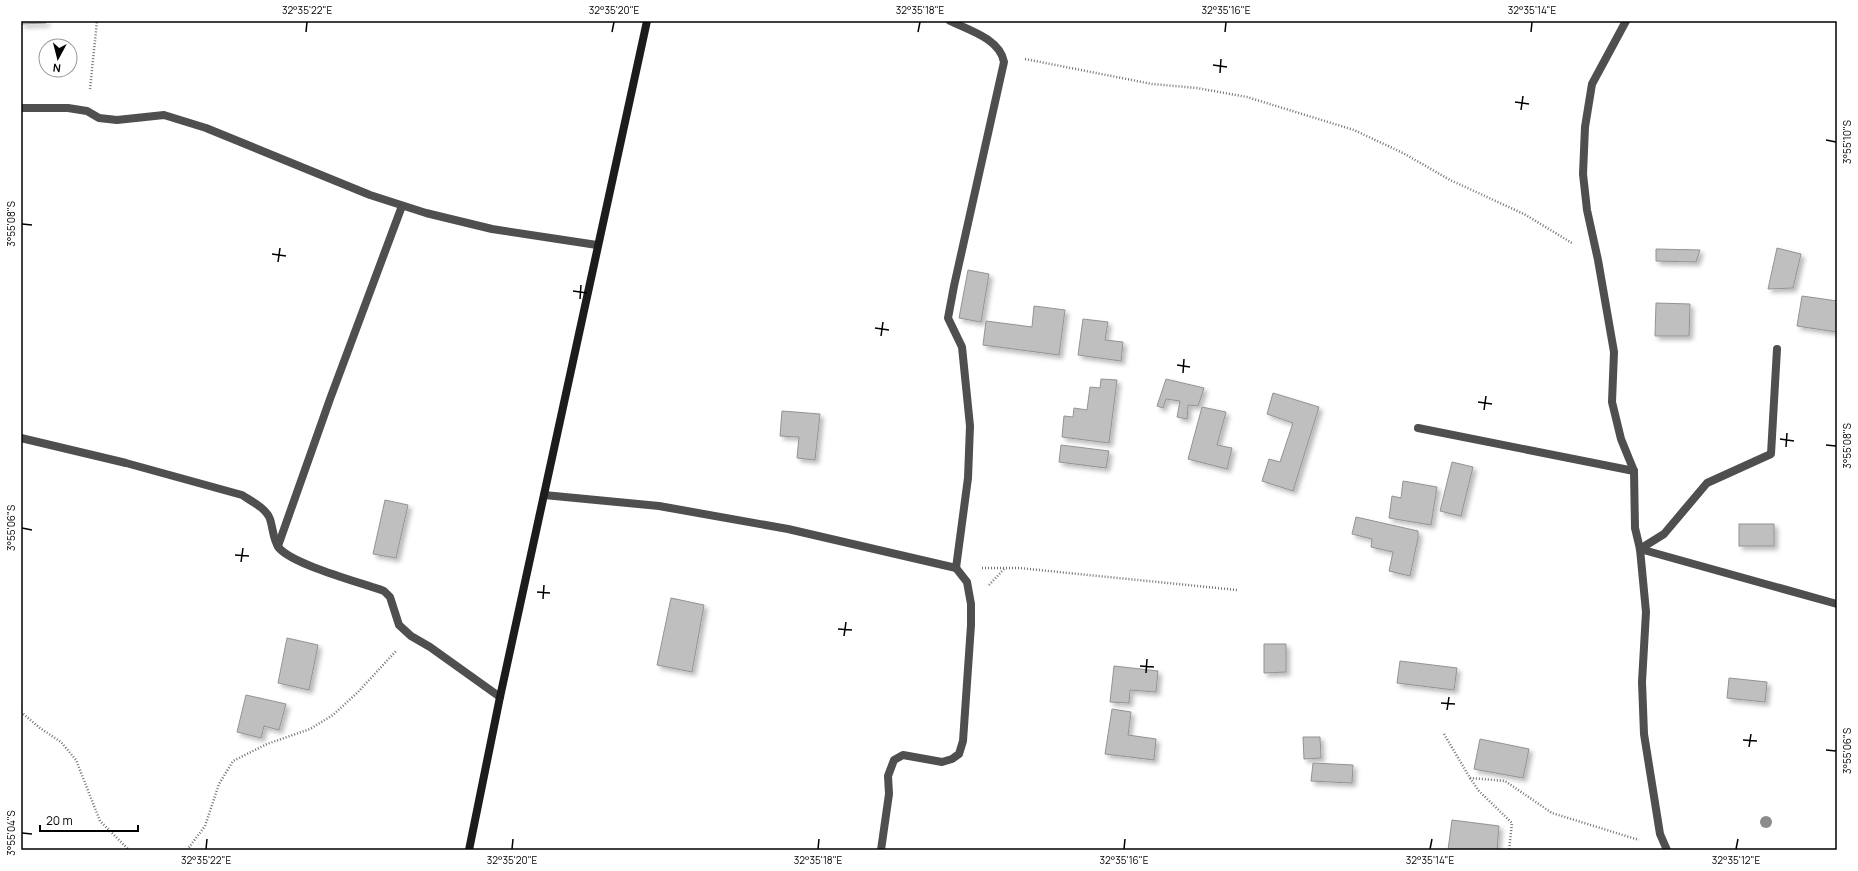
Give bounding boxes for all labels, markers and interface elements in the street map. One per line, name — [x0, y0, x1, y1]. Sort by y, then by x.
text: 32°35'22"E — [282, 3, 332, 17]
text: 32°35'20"E — [589, 3, 640, 17]
text: 32°35'18"E — [896, 3, 945, 17]
text: 32°35'16"E — [1202, 3, 1251, 17]
text: 32°35'14"E — [1508, 3, 1556, 17]
north arrow — [38, 38, 78, 78]
text: N — [52, 60, 62, 76]
text: 3°55'10"S — [1840, 120, 1854, 164]
text: 3°55'08"S — [4, 201, 18, 247]
text: 3°55'08"S — [1840, 423, 1854, 469]
text: 3°55'06"S — [4, 505, 18, 551]
text: 3°55'06"S — [1840, 728, 1854, 774]
scale bar — [40, 807, 138, 833]
text: 3°55'04"S — [4, 810, 18, 856]
text: 20 m — [46, 812, 73, 829]
text: 32°35'22"E — [181, 853, 231, 867]
text: 32°35'20"E — [487, 853, 538, 867]
text: 32°35'18"E — [794, 853, 843, 867]
text: 32°35'16"E — [1100, 853, 1149, 867]
text: 32°35'14"E — [1406, 853, 1454, 867]
text: 32°35'12"E — [1712, 853, 1760, 867]

